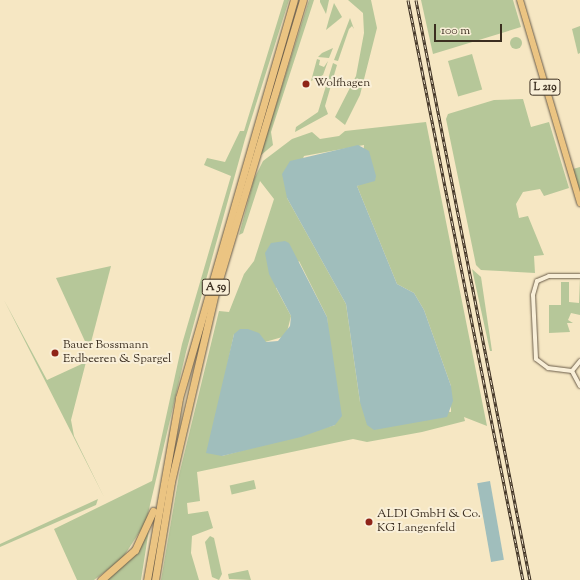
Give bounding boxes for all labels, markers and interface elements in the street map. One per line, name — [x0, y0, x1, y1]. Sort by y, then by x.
scale bar — [436, 16, 504, 42]
text: 100 m — [441, 22, 470, 40]
place label: Wolfhagen — [314, 77, 370, 91]
road number: L 219 — [529, 78, 561, 96]
marker: Wolfhagen — [301, 79, 311, 89]
road number: A 59 — [201, 278, 231, 296]
place label: Bauer Bossmann Erdbeeren & Spargel — [63, 339, 171, 367]
marker: Bauer Bossmann Erdbeeren & Spargel — [50, 348, 60, 358]
place label: ALDI GmbH & Co. KG Langenfeld — [377, 508, 481, 536]
marker: ALDI GmbH & Co. KG Langenfeld — [364, 517, 374, 527]

